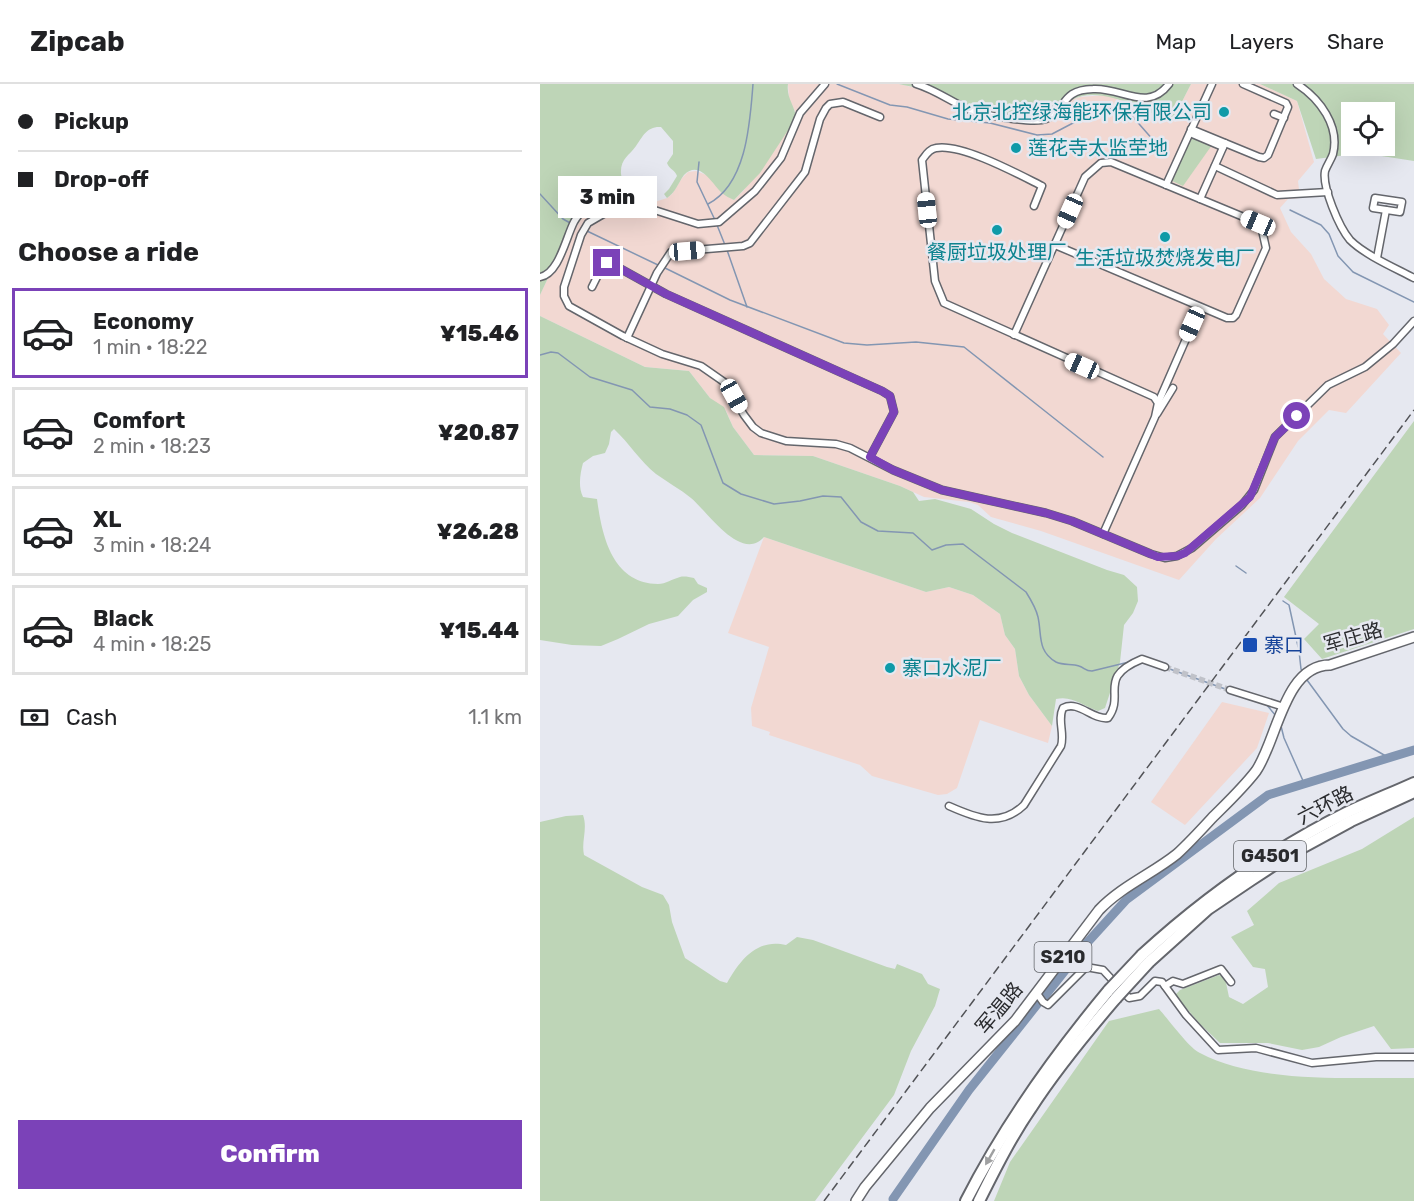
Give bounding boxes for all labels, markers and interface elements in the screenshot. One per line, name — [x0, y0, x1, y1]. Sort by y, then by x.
text: Zipcab — [30, 25, 125, 58]
text: Map — [1155, 29, 1196, 54]
text: Layers — [1229, 29, 1294, 54]
text: Share — [1327, 29, 1384, 54]
place label: 北京北控绿海能环保有限公司 — [952, 100, 1212, 124]
map controls — [1341, 102, 1395, 156]
button: locate — [1341, 102, 1395, 156]
marker: 北京北控绿海能环保有限公司 — [1217, 105, 1231, 119]
text: Pickup — [54, 108, 129, 135]
place label: 莲花寺太监茔地 — [1028, 136, 1168, 160]
marker: 莲花寺太监茔地 — [1009, 141, 1023, 155]
text: Drop-off — [54, 166, 149, 193]
callout: 3 min — [557, 176, 656, 218]
text: 3 min — [580, 185, 635, 209]
car — [916, 191, 938, 229]
car — [1054, 191, 1086, 231]
car — [1238, 208, 1278, 238]
marker: 餐厨垃圾处理厂 — [990, 223, 1004, 237]
marker: 生活垃圾焚烧发电厂 — [1158, 230, 1172, 244]
text: Choose a ride — [18, 236, 199, 268]
car — [668, 240, 706, 262]
place label: 餐厨垃圾处理厂 — [927, 240, 1067, 264]
place label: 生活垃圾焚烧发电厂 — [1075, 246, 1255, 270]
route end — [593, 249, 620, 276]
car — [1176, 304, 1208, 344]
icon: car — [21, 306, 75, 360]
text: Economy — [93, 308, 194, 335]
text: ¥15.46 — [440, 320, 519, 347]
text: 1 min · 18:22 — [93, 335, 207, 359]
car — [1062, 350, 1102, 382]
car — [717, 376, 751, 416]
route start — [1283, 402, 1310, 429]
icon: car — [21, 405, 75, 459]
text: Comfort — [93, 407, 185, 434]
text: ¥20.87 — [438, 419, 519, 446]
text: 2 min · 18:23 — [93, 434, 211, 458]
icon: car — [21, 504, 75, 558]
text: XL — [93, 506, 121, 533]
text: ¥26.28 — [437, 518, 519, 545]
text: 3 min · 18:24 — [93, 533, 211, 557]
icon: car — [21, 603, 75, 657]
text: Black — [93, 605, 154, 632]
text: ¥15.44 — [439, 617, 519, 644]
street label: 军庄路 — [1321, 617, 1385, 657]
text: 4 min · 18:25 — [93, 632, 211, 656]
place label: 寨口 — [1264, 633, 1304, 657]
marker: 寨口 — [1241, 636, 1259, 654]
place label: 寨口水泥厂 — [902, 656, 1002, 680]
marker: 寨口水泥厂 — [883, 661, 897, 675]
icon: cash — [18, 701, 51, 734]
text: Cash — [66, 704, 117, 731]
text: 1.1 km — [468, 705, 522, 729]
street label: 六环路 — [1293, 781, 1357, 829]
road number: G4501 — [1234, 841, 1306, 871]
road number: S210 — [1034, 942, 1092, 972]
street label: 军温路 — [971, 977, 1027, 1039]
button: Confirm — [18, 1120, 522, 1189]
one-way arrow — [984, 1149, 995, 1165]

